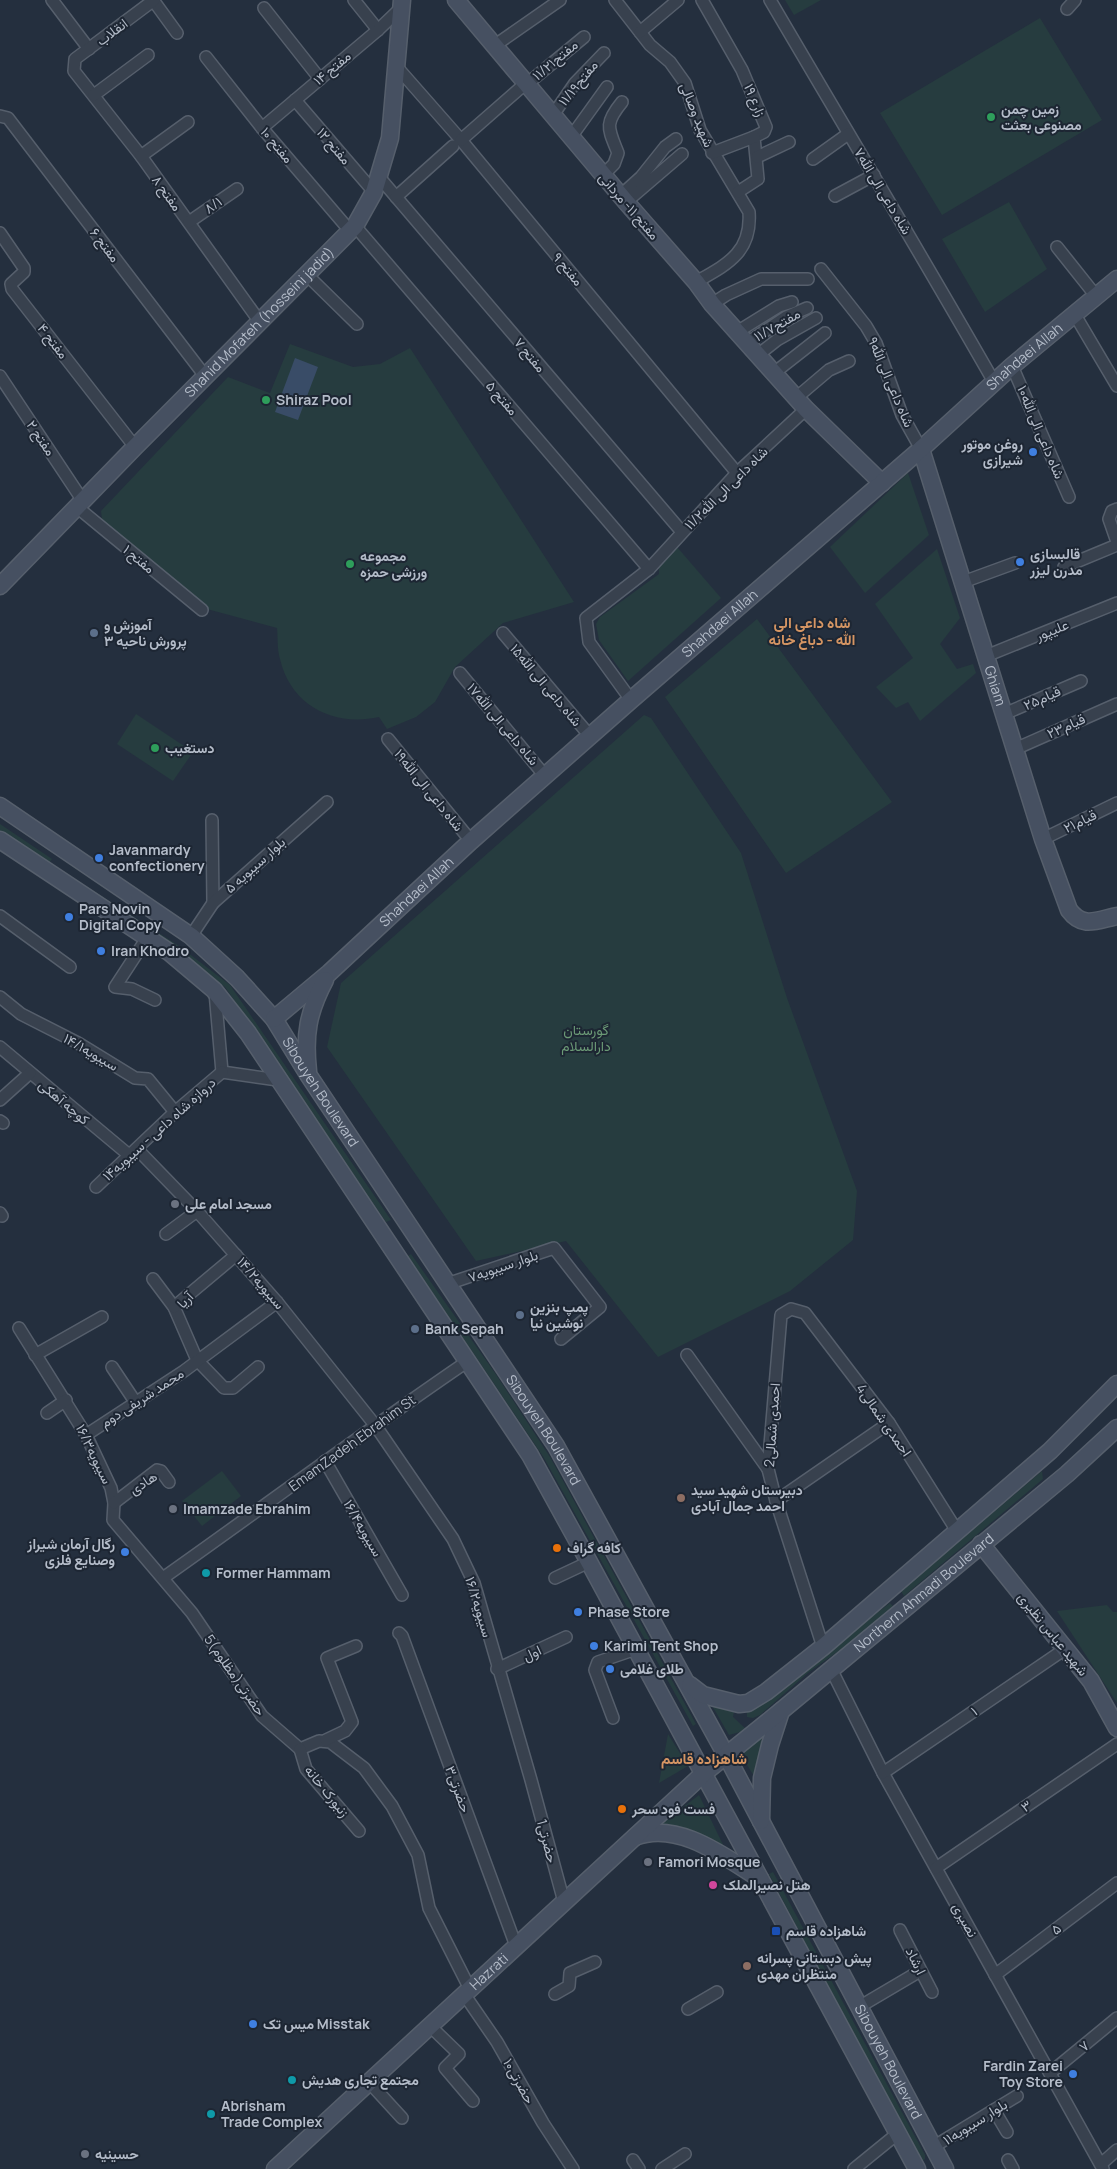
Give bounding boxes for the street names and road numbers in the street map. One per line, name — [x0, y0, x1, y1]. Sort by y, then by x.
street label: انقلاب — [92, 14, 131, 50]
street label: مفتح۱۱/۲۱ — [528, 35, 583, 86]
street label: مفتح ۱۴ — [309, 46, 356, 91]
street label: مفتح۱۱/۱۹ — [553, 56, 603, 111]
street label: شهید وصالی — [676, 80, 719, 150]
street label: ۱۹ زارع — [738, 80, 771, 120]
street label: مفتح ۱۰ — [255, 123, 298, 168]
street label: مفتح ۱۲ — [312, 123, 356, 170]
street label: شاه داعی الی الله۷ — [850, 144, 917, 238]
street label: مفتح ۱۱- مردانی — [593, 168, 664, 245]
street label: مفتح ۸ — [146, 171, 187, 216]
street label: ۸/۱ — [200, 192, 225, 217]
street label: مفتح ۶ — [85, 224, 125, 267]
street label: Shahid Mofateh (hosseini jadid) — [180, 242, 338, 401]
street label: مفتح ۹ — [547, 248, 588, 291]
street label: مفتح۱۱/۷ — [750, 304, 805, 347]
street label: Shahdaei Allah — [982, 318, 1066, 394]
street label: مفتح ۴ — [32, 319, 73, 363]
street label: مفتح ۷ — [509, 333, 551, 377]
street label: شاه داعی الی الله۹ — [864, 334, 919, 430]
street label: مفتح ۵ — [481, 376, 523, 420]
street label: شاه داعی الی الله۱۰ — [1013, 382, 1070, 481]
street label: مفتح ۲ — [21, 416, 60, 460]
street label: ۱۱/۲شاه داعی الی الله — [680, 442, 772, 534]
street label: مفتح ۱ — [118, 540, 159, 579]
street label: Shahdaei Allah — [677, 585, 761, 661]
street label: علیپور — [1031, 614, 1072, 646]
street label: شاه داعی الی الله۱۵ — [506, 639, 587, 730]
street label: Ghiam — [980, 663, 1011, 708]
street label: شاه داعی الی الله۱۷ — [463, 678, 544, 769]
street label: قیام۲۵ — [1020, 681, 1064, 714]
street label: قیام۲۳ — [1044, 709, 1088, 742]
street label: شاه داعی الی الله۱۹ — [390, 745, 468, 835]
street label: قیام۲۱ — [1060, 804, 1100, 837]
street label: بلوار سیبویه ۵ — [220, 832, 289, 897]
street label: Shahdaei Allah — [375, 852, 457, 931]
street label: سیبویه۱۴/۱ — [60, 1028, 122, 1075]
street label: Sibouyeh Boulevard — [278, 1033, 364, 1150]
street label: دروازه شاه داعی - سیبویه۱۴ — [98, 1072, 220, 1185]
street label: کوچه آهکی — [34, 1075, 94, 1129]
street label: بلوار سیبویه۷ — [465, 1245, 540, 1286]
street label: سیبویه۱۴/۲ — [233, 1252, 289, 1313]
street label: آریا — [172, 1286, 198, 1312]
street label: محمد شریفی دوم — [96, 1363, 187, 1432]
street label: Sibouyeh Boulevard — [502, 1371, 586, 1488]
street label: 4احمدی شمالی — [852, 1379, 917, 1460]
street label: 2احمدی شمالی — [759, 1382, 784, 1468]
street label: EmamZadeh Ebrahim St — [284, 1390, 419, 1495]
street label: سیبویه۱۶/۳ — [72, 1421, 117, 1487]
street label: هادی — [125, 1466, 161, 1499]
street label: سیبویه۱۶/۴ — [339, 1496, 387, 1560]
street label: Northern Ahmadi Boulevard — [849, 1529, 997, 1656]
street label: سیبویه۱۶/۲ — [461, 1574, 498, 1639]
street label: شهید عباس نظیری — [1014, 1588, 1093, 1680]
street label: 5حضرتی(مظلوم) — [200, 1630, 270, 1719]
street label: اول — [519, 1640, 545, 1666]
street label: ۱ — [967, 1702, 981, 1720]
street label: زنبورک خانه — [301, 1761, 354, 1821]
street label: حضرتی۳ — [441, 1763, 476, 1815]
street label: ۳ — [1017, 1795, 1035, 1816]
street label: 1حضرتی — [533, 1817, 562, 1865]
street label: نصیری — [948, 1899, 983, 1940]
street label: ۵ — [1047, 1919, 1065, 1939]
street label: ارشاد — [902, 1944, 931, 1978]
street label: Hazrati — [465, 1949, 512, 1994]
street label: Sibouyeh Boulevard — [851, 2001, 927, 2122]
street label: ۷ — [1074, 2036, 1093, 2056]
street label: حضرتی۱۰ — [499, 2055, 540, 2107]
street label: بلوار سیبویه۱۱ — [939, 2094, 1011, 2149]

